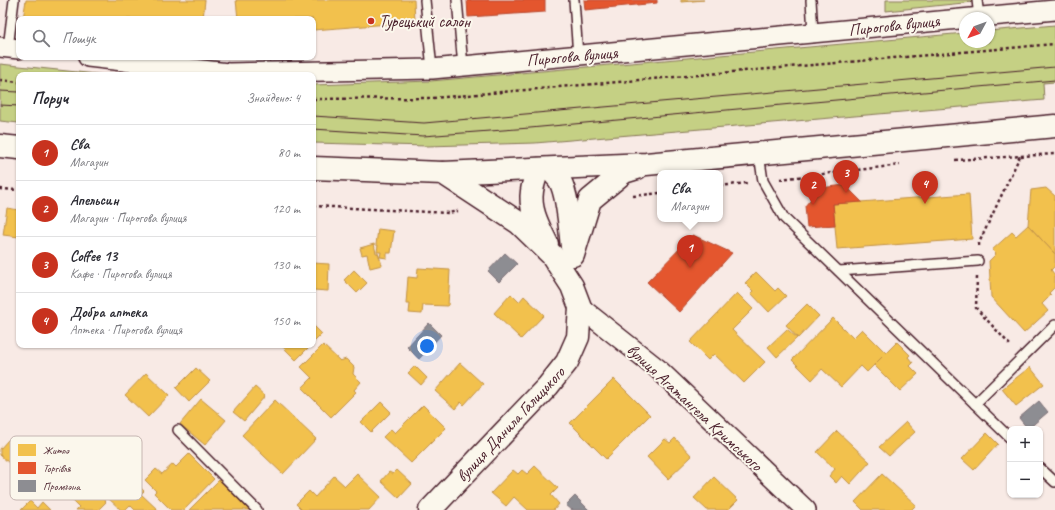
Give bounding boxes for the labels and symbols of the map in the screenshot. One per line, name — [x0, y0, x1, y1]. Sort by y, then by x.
street label: Пирогова вулиця — [847, 10, 941, 41]
place label: Турецький салон — [379, 11, 472, 32]
north arrow — [959, 12, 995, 48]
marker: Турецький салон — [366, 16, 376, 26]
street label: Пирогова вулиця — [526, 42, 619, 71]
pin: 3 — [833, 160, 859, 193]
pin: 4 — [912, 171, 938, 204]
pin: 2 — [800, 172, 826, 205]
pin: 1 — [677, 235, 703, 268]
your location — [417, 336, 437, 356]
street label: вулиця Агатангела Кримського — [623, 339, 767, 476]
street label: вулиця Данила Галицького — [451, 361, 570, 486]
legend — [10, 436, 142, 500]
text: Житло — [43, 443, 70, 457]
text: Торгівля — [43, 461, 72, 475]
text: Промзона — [43, 479, 82, 493]

